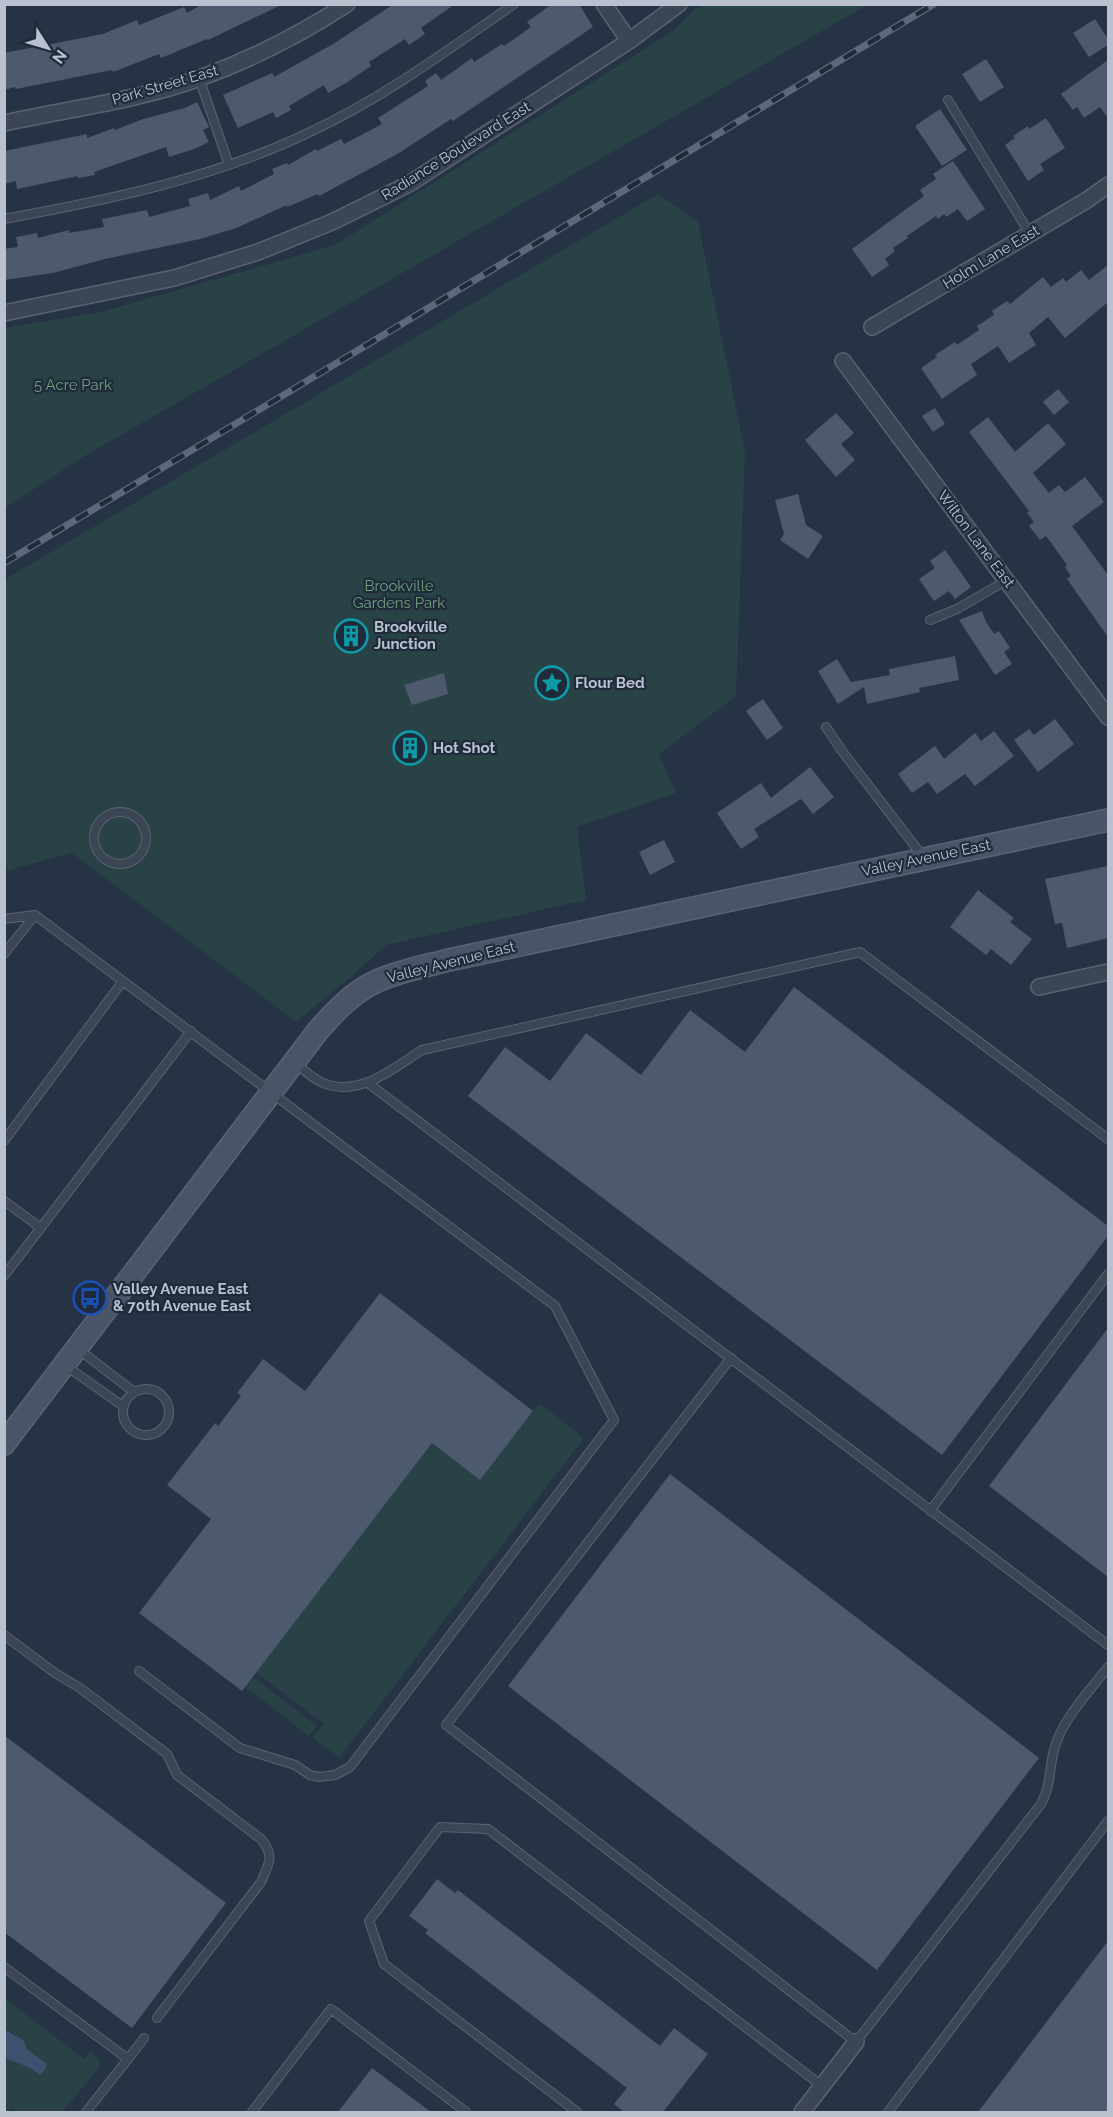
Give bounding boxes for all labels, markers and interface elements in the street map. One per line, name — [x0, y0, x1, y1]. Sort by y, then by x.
north arrow — [18, 18, 78, 78]
text: N — [48, 46, 71, 67]
street label: Park Street East — [110, 61, 220, 109]
street label: Radiance Boulevard East — [378, 98, 534, 204]
street label: Holm Lane East — [939, 221, 1043, 293]
park label: 5 Acre Park — [34, 376, 112, 394]
street label: Wilton Lane East — [934, 487, 1018, 591]
park label: Brookville Gardens Park — [353, 577, 445, 612]
building icon: Brookville Junction — [333, 618, 369, 654]
place label: Brookville Junction — [374, 618, 447, 653]
place icon: Flour Bed — [534, 665, 570, 701]
place label: Flour Bed — [575, 674, 645, 692]
building icon: Hot Shot — [392, 730, 428, 766]
place label: Hot Shot — [433, 739, 496, 757]
street label: Valley Avenue East — [860, 836, 992, 880]
street label: Valley Avenue East — [385, 937, 517, 987]
bus stop icon: Valley Avenue East & 70th Avenue East — [72, 1280, 108, 1316]
place label: Valley Avenue East & 70th Avenue East — [113, 1280, 251, 1315]

